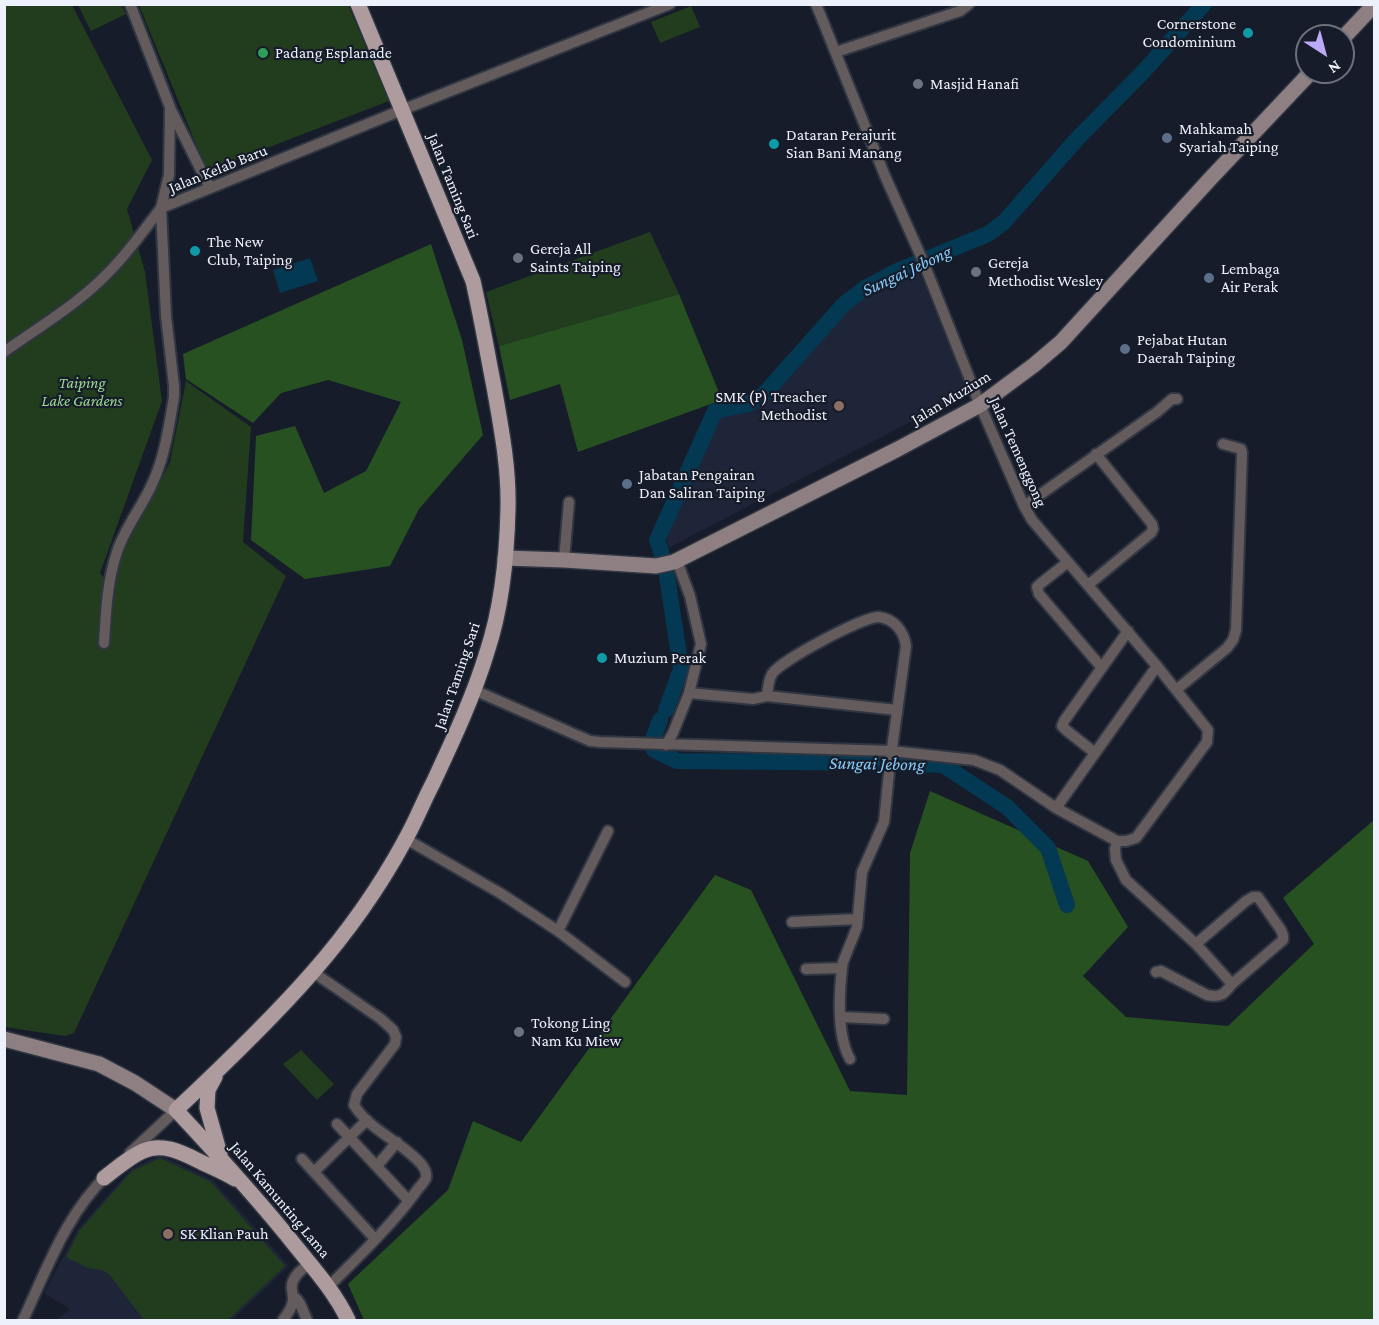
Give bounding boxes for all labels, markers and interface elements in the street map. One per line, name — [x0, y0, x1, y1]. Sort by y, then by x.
place label: Cornerstone Condominium — [1143, 14, 1236, 52]
north arrow — [1295, 24, 1355, 84]
marker: Cornerstone Condominium — [1241, 26, 1255, 40]
place label: Padang Esplanade — [275, 43, 392, 63]
marker: Padang Esplanade — [256, 46, 270, 60]
text: N — [1325, 57, 1344, 77]
place label: Masjid Hanafi — [930, 74, 1019, 94]
marker: Masjid Hanafi — [911, 77, 925, 91]
place label: Mahkamah Syariah Taiping — [1179, 119, 1278, 157]
place label: Dataran Perajurit Sian Bani Manang — [786, 125, 902, 163]
street label: Jalan Taming Sari — [423, 130, 483, 242]
marker: Mahkamah Syariah Taiping — [1160, 131, 1174, 145]
marker: Dataran Perajurit Sian Bani Manang — [767, 137, 781, 151]
street label: Jalan Kelab Baru — [166, 141, 270, 197]
place label: The New Club, Taiping — [207, 232, 292, 270]
place label: Gereja All Saints Taiping — [530, 239, 621, 277]
water label: Sungai Jebong — [859, 241, 955, 301]
marker: The New Club, Taiping — [188, 244, 202, 258]
marker: Gereja All Saints Taiping — [511, 251, 525, 265]
place label: Gereja Methodist Wesley — [988, 253, 1103, 291]
place label: Lembaga Air Perak — [1221, 259, 1280, 297]
marker: Gereja Methodist Wesley — [969, 265, 983, 279]
marker: Lembaga Air Perak — [1202, 271, 1216, 285]
place label: Pejabat Hutan Daerah Taiping — [1137, 330, 1235, 368]
marker: Pejabat Hutan Daerah Taiping — [1118, 342, 1132, 356]
street label: Jalan Muzium — [908, 367, 994, 429]
park label: Taiping Lake Gardens — [42, 373, 122, 411]
place label: SMK (P) Treacher Methodist — [716, 387, 827, 425]
street label: Jalan Temenggong — [985, 394, 1051, 510]
marker: SMK (P) Treacher Methodist — [832, 399, 846, 413]
place label: Jabatan Pengairan Dan Saliran Taiping — [639, 465, 765, 503]
marker: Jabatan Pengairan Dan Saliran Taiping — [620, 477, 634, 491]
street label: Jalan Taming Sari — [430, 620, 484, 732]
place label: Muzium Perak — [614, 648, 706, 668]
marker: Muzium Perak — [595, 651, 609, 665]
water label: Sungai Jebong — [829, 752, 925, 776]
place label: Tokong Ling Nam Ku Miew — [531, 1013, 621, 1051]
marker: Tokong Ling Nam Ku Miew — [512, 1025, 526, 1039]
street label: Jalan Kamunting Lama — [226, 1138, 334, 1262]
place label: SK Klian Pauh — [180, 1224, 269, 1244]
marker: SK Klian Pauh — [161, 1227, 175, 1241]

